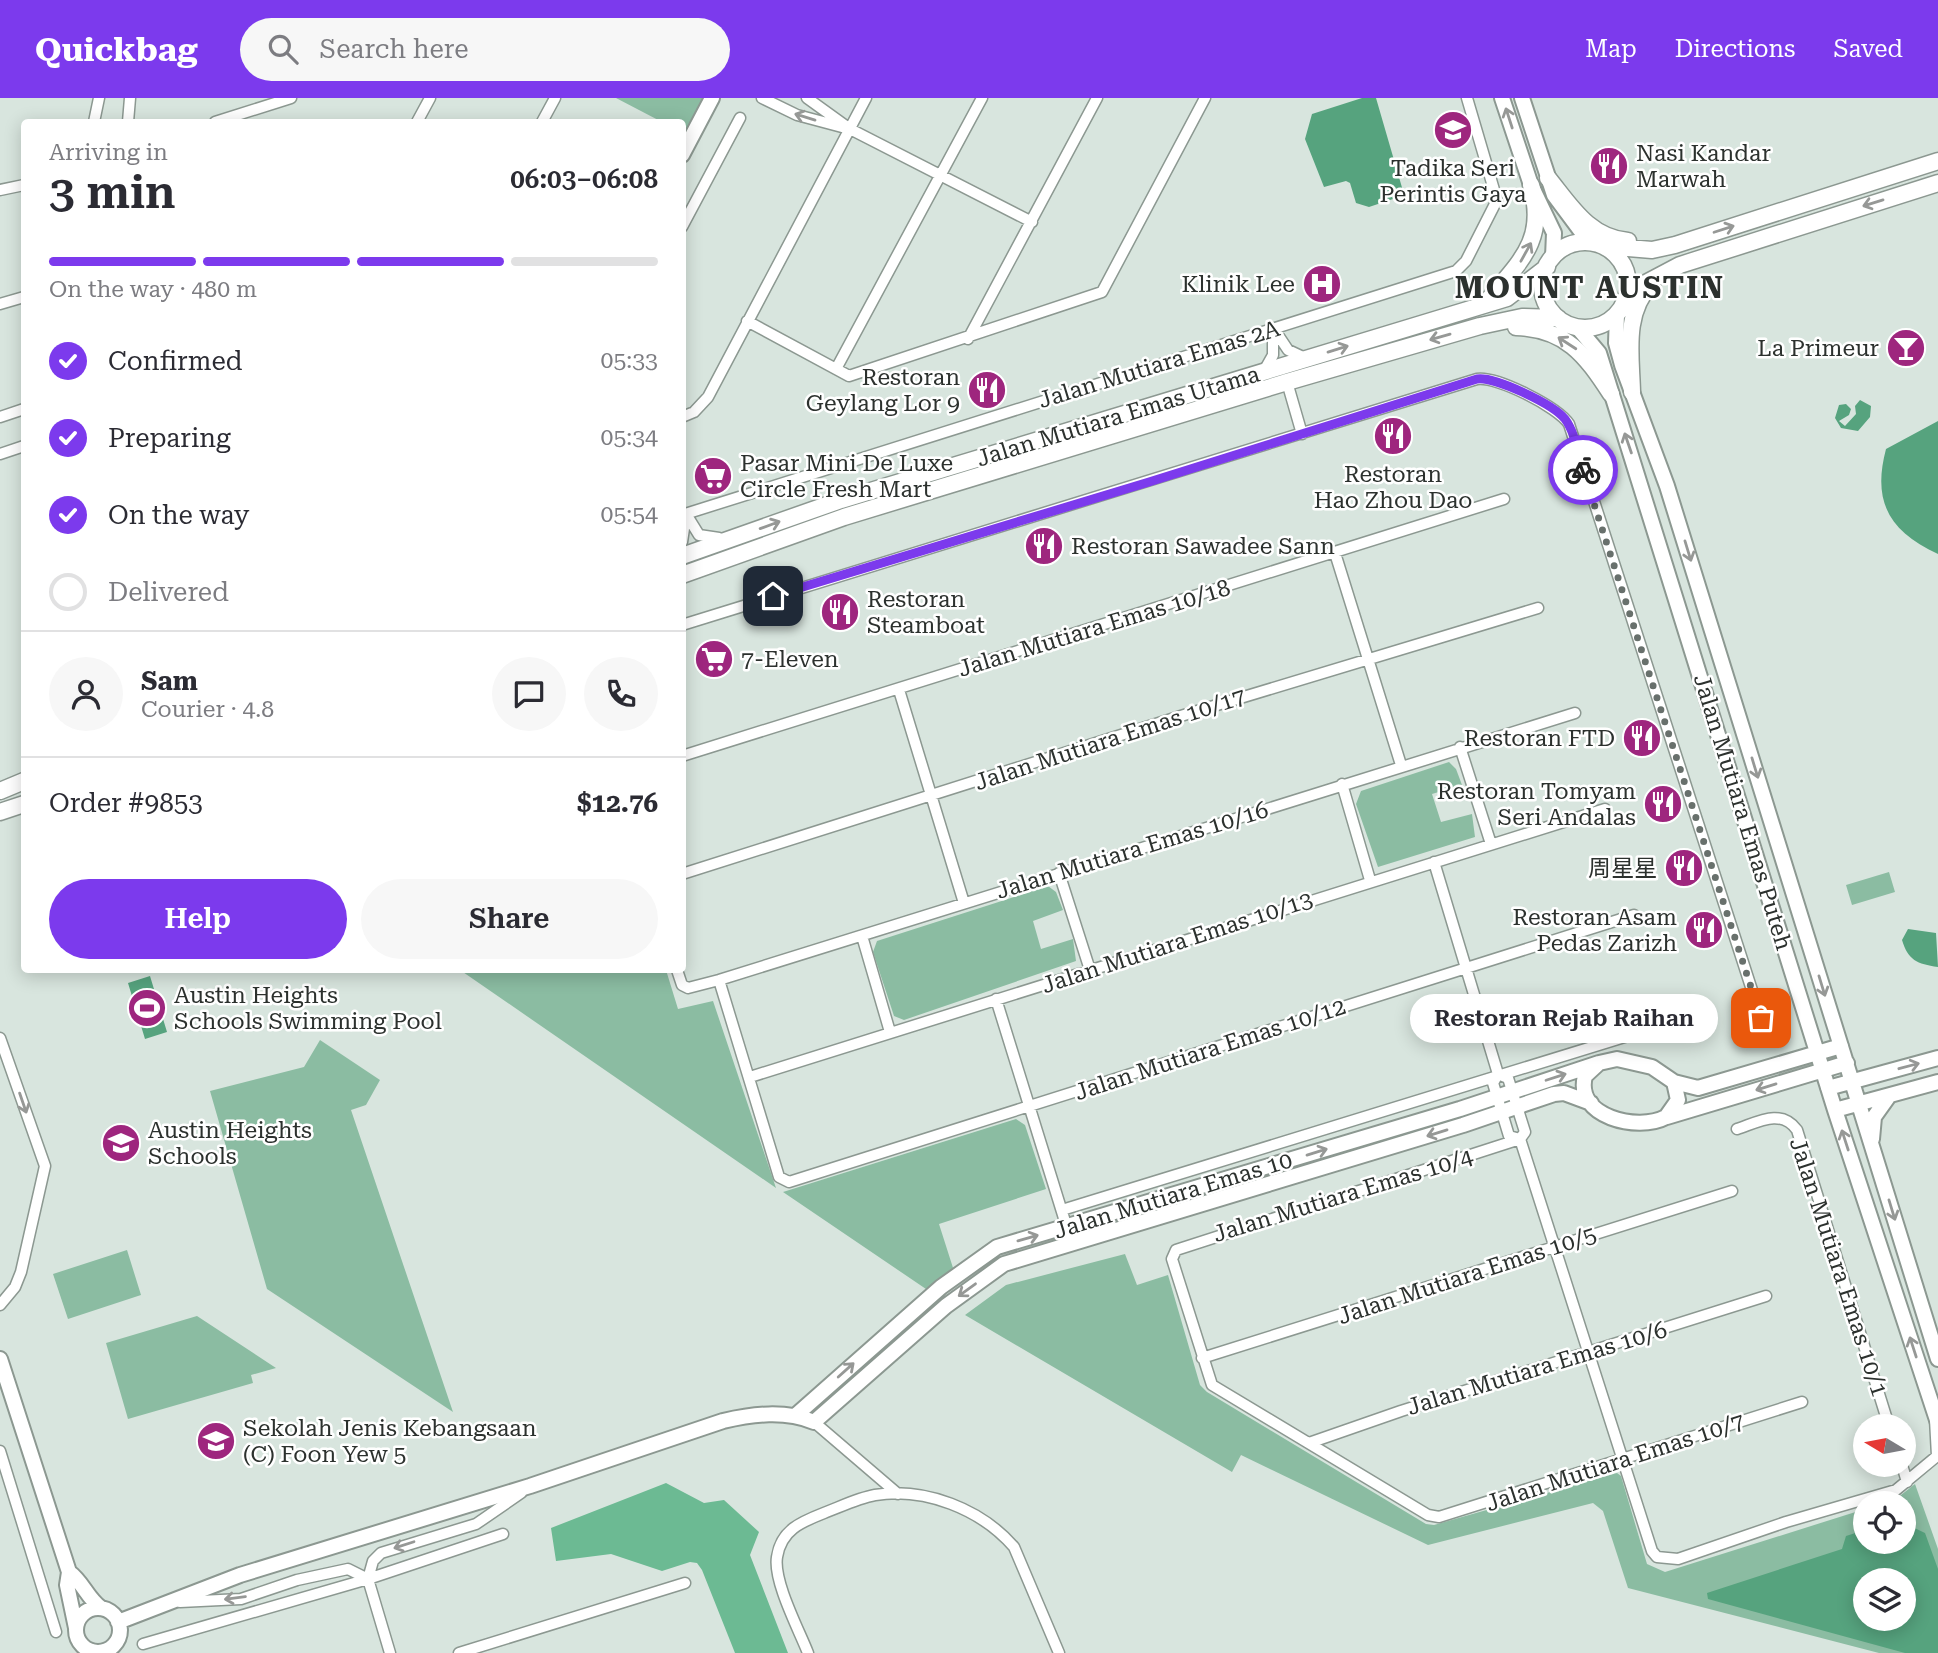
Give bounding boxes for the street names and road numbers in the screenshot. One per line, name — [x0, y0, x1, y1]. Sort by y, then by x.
street label: Jalan Mutiara Emas 2A — [1035, 315, 1283, 414]
street label: Jalan Mutiara Emas Utama — [973, 360, 1263, 472]
street label: Jalan Mutiara Emas 10/18 — [955, 574, 1234, 683]
street label: Jalan Mutiara Emas Puteh — [1688, 671, 1797, 954]
street label: Jalan Mutiara Emas 10/17 — [971, 683, 1249, 796]
street label: Jalan Mutiara Emas 10/16 — [993, 796, 1272, 905]
street label: Jalan Mutiara Emas 10/13 — [1038, 886, 1316, 999]
street label: Jalan Mutiara Emas 10/12 — [1071, 993, 1349, 1106]
street label: Jalan Mutiara Emas 10/1 — [1784, 1134, 1893, 1400]
street label: Jalan Mutiara Emas 10/4 — [1210, 1143, 1476, 1248]
street label: Jalan Mutiara Emas 10 — [1051, 1146, 1296, 1245]
street label: Jalan Mutiara Emas 10/5 — [1334, 1221, 1600, 1330]
street label: Jalan Mutiara Emas 10/6 — [1404, 1316, 1670, 1421]
street label: Jalan Mutiara Emas 10/7 — [1482, 1408, 1748, 1517]

